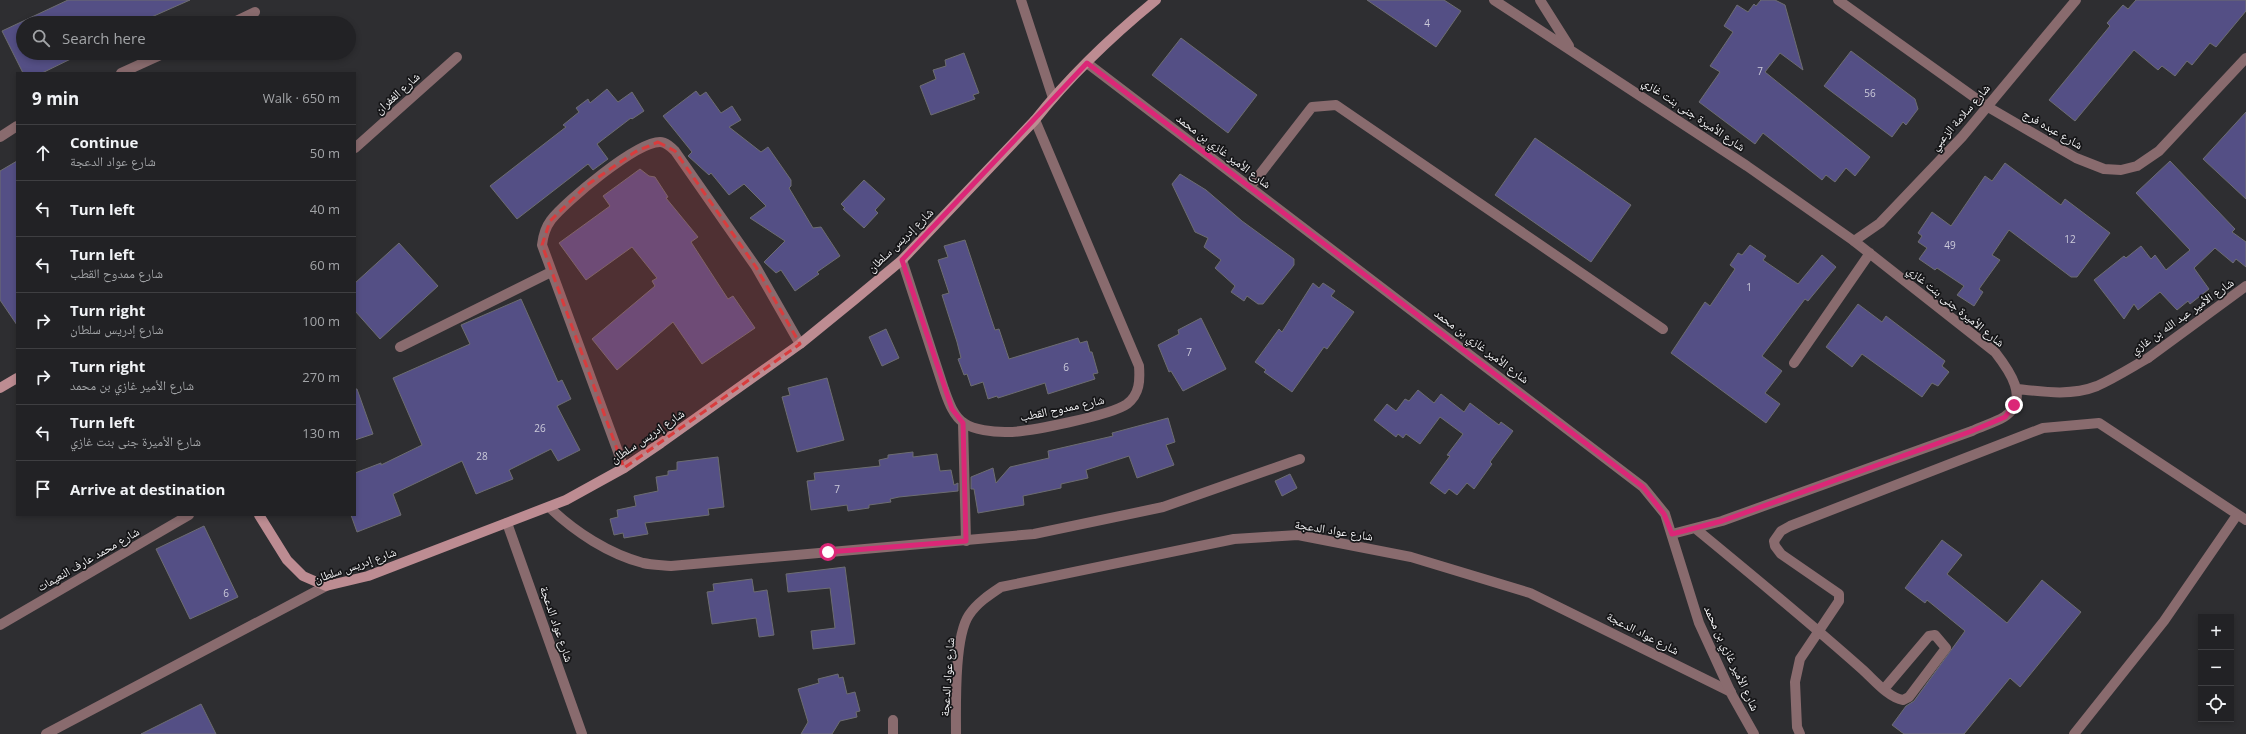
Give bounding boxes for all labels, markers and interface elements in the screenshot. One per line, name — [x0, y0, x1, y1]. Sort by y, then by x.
search box — [16, 16, 356, 60]
house number: 4 — [1424, 16, 1430, 30]
icon: search — [30, 27, 52, 49]
text: Search here — [62, 28, 146, 48]
house number: 7 — [1757, 64, 1763, 78]
street label: شارع الغفران — [371, 68, 423, 118]
street label: شارع الأميرة جنى بنت غازي — [1638, 73, 1749, 157]
street label: شارع سلامة الزعبي — [1926, 80, 1995, 155]
house number: 56 — [1864, 86, 1876, 100]
text: 9 min — [32, 87, 79, 110]
text: Walk · 650 m — [263, 89, 340, 107]
street label: شارع عبده فرج — [2020, 105, 2086, 153]
street label: شارع الأمير غازي بن محمد — [1172, 110, 1275, 194]
text: Continue — [70, 132, 138, 152]
icon: ahead — [32, 142, 54, 164]
text: 50 m — [310, 144, 340, 162]
text: شارع عواد الدعجة — [70, 152, 156, 170]
icon: left — [32, 198, 54, 220]
text: Turn left — [70, 199, 135, 219]
text: 40 m — [310, 200, 340, 218]
street label: شارع إدريس سلطان — [863, 204, 937, 276]
house number: 12 — [2064, 232, 2076, 246]
house number: 49 — [1944, 238, 1956, 252]
text: Turn left — [70, 244, 135, 264]
icon: left — [32, 254, 54, 276]
text: 60 m — [310, 256, 340, 274]
street label: شارع الأميرة جنى بنت غازي — [1902, 261, 2008, 352]
text: شارع ممدوح القطب — [70, 264, 163, 282]
street label: شارع الأمير عبد الله بن غازي — [2127, 274, 2238, 360]
house number: 1 — [1746, 280, 1752, 294]
text: Turn right — [70, 300, 145, 320]
street label: شارع الأمير غازي بن محمد — [1430, 305, 1533, 389]
icon: right — [32, 310, 54, 332]
text: 100 m — [302, 312, 340, 330]
text: شارع إدريس سلطان — [70, 320, 163, 338]
house number: 7 — [1186, 345, 1192, 359]
text: Turn right — [70, 356, 145, 376]
house number: 6 — [1063, 360, 1069, 374]
icon: right — [32, 366, 54, 388]
text: 270 m — [302, 368, 340, 386]
text: شارع الأمير غازي بن محمد — [70, 376, 194, 394]
street label: شارع ممدوح القطب — [1018, 391, 1106, 425]
route end — [2005, 396, 2023, 414]
street label: شارع إدريس سلطان — [606, 405, 688, 467]
text: Turn left — [70, 412, 135, 432]
house number: 26 — [534, 421, 546, 435]
icon: left — [32, 422, 54, 444]
text: 130 m — [302, 424, 340, 442]
text: شارع الأميرة جنى بنت غازي — [70, 432, 201, 450]
house number: 28 — [476, 449, 488, 463]
icon: arrive — [32, 478, 54, 500]
text: Arrive at destination — [70, 479, 225, 499]
house number: 7 — [834, 482, 840, 496]
street label: شارع عواد الدعجة — [1294, 515, 1374, 545]
street label: شارع محمد عارف النعيمات — [34, 523, 142, 595]
street label: شارع إدريس سلطان — [311, 543, 399, 587]
route start — [819, 543, 837, 561]
street label: شارع عواد الدعجة — [536, 584, 578, 664]
house number: 6 — [223, 586, 229, 600]
street label: شارع الأمير غازي بن محمد — [1698, 602, 1764, 714]
street label: شارع عواد الدعجة — [1604, 607, 1682, 659]
map controls — [2198, 614, 2234, 722]
button: + — [2198, 614, 2234, 650]
street label: شارع عواد الدعجة — [936, 637, 958, 717]
button: − — [2198, 650, 2234, 686]
button: locate — [2198, 686, 2234, 722]

